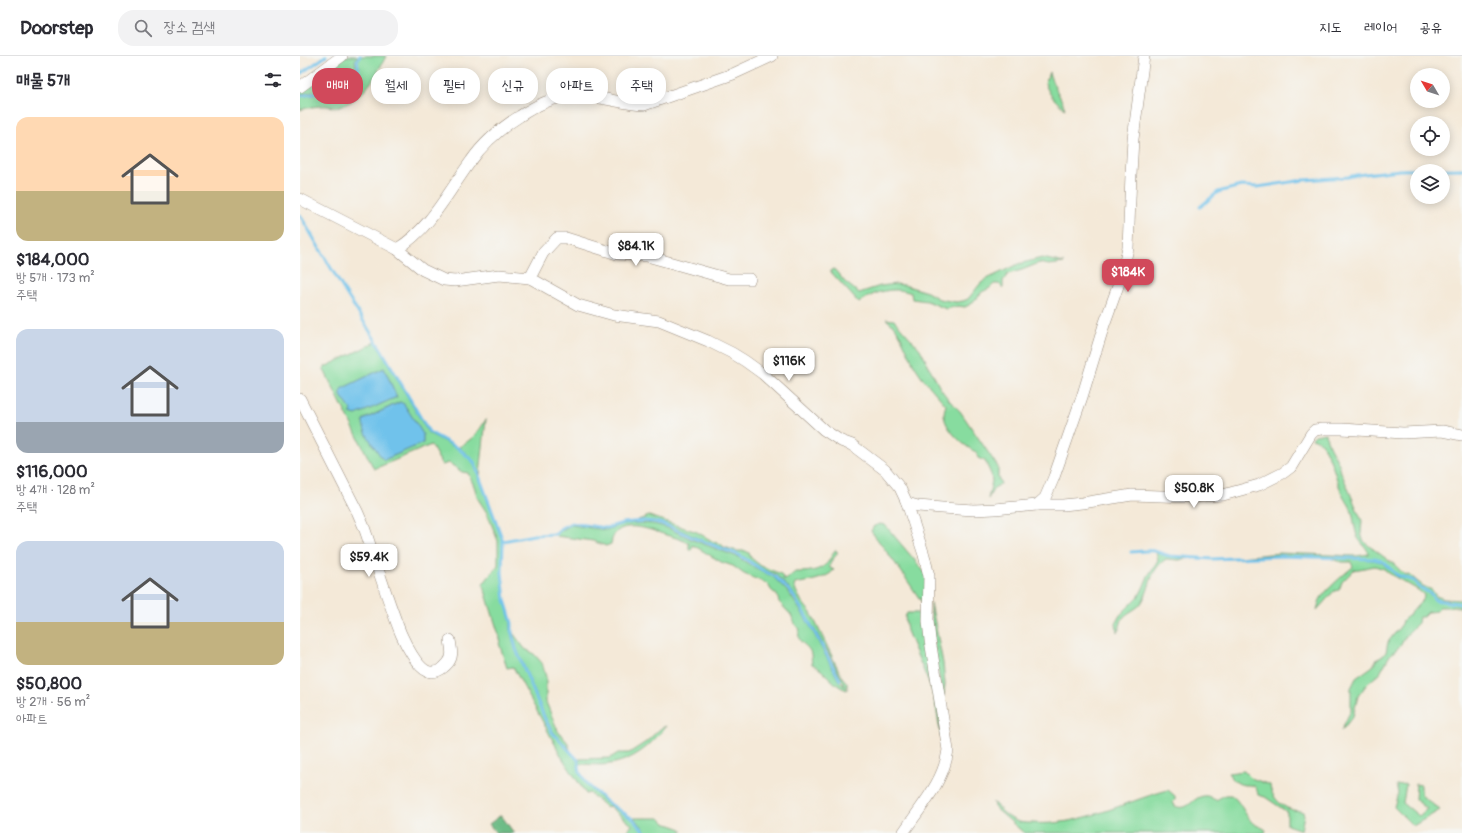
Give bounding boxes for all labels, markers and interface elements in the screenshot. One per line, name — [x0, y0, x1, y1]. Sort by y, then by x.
search box — [118, 10, 398, 46]
text: Doorstep — [20, 16, 94, 40]
icon: search — [132, 17, 154, 39]
text: 장소 검색 — [164, 18, 215, 37]
text: 지도 — [1319, 19, 1342, 36]
text: 레이어 — [1364, 19, 1397, 36]
text: 공유 — [1419, 19, 1442, 36]
chip: 매매 — [312, 68, 363, 104]
chip: 월세 — [371, 68, 421, 104]
chip: 필터 — [429, 68, 480, 104]
chip: 신규 — [488, 68, 538, 104]
chip: 아파트 — [546, 68, 608, 104]
chip: 주택 — [616, 68, 666, 104]
north arrow — [1410, 68, 1450, 108]
map controls — [1410, 68, 1450, 204]
icon: filters — [262, 69, 284, 91]
text: 매물 5개 — [16, 70, 70, 91]
button: locate — [1410, 116, 1450, 156]
icon: home — [114, 143, 186, 215]
button: layers — [1410, 164, 1450, 204]
pin: $84.1K — [603, 233, 669, 267]
text: $84.1K — [618, 238, 654, 254]
text: $184,000 — [16, 249, 89, 270]
pin: $184K — [1100, 259, 1156, 293]
text: $184K — [1111, 264, 1145, 280]
text: 방 5개 · 173 m² — [16, 270, 95, 286]
text: 주택 — [16, 287, 37, 303]
pin: $116K — [761, 348, 817, 382]
text: $116K — [773, 353, 805, 369]
icon: home — [114, 355, 186, 427]
text: $116,000 — [16, 461, 88, 482]
pin: $50.8K — [1161, 475, 1227, 509]
text: $50.8K — [1174, 480, 1214, 496]
text: 방 4개 · 128 m² — [16, 482, 95, 498]
text: 주택 — [16, 499, 37, 515]
pin: $59.4K — [336, 544, 402, 578]
text: $59.4K — [349, 549, 389, 565]
icon: home — [114, 567, 186, 639]
text: $50,800 — [16, 673, 82, 694]
text: 방 2개 · 56 m² — [16, 694, 90, 710]
text: 아파트 — [16, 711, 47, 727]

